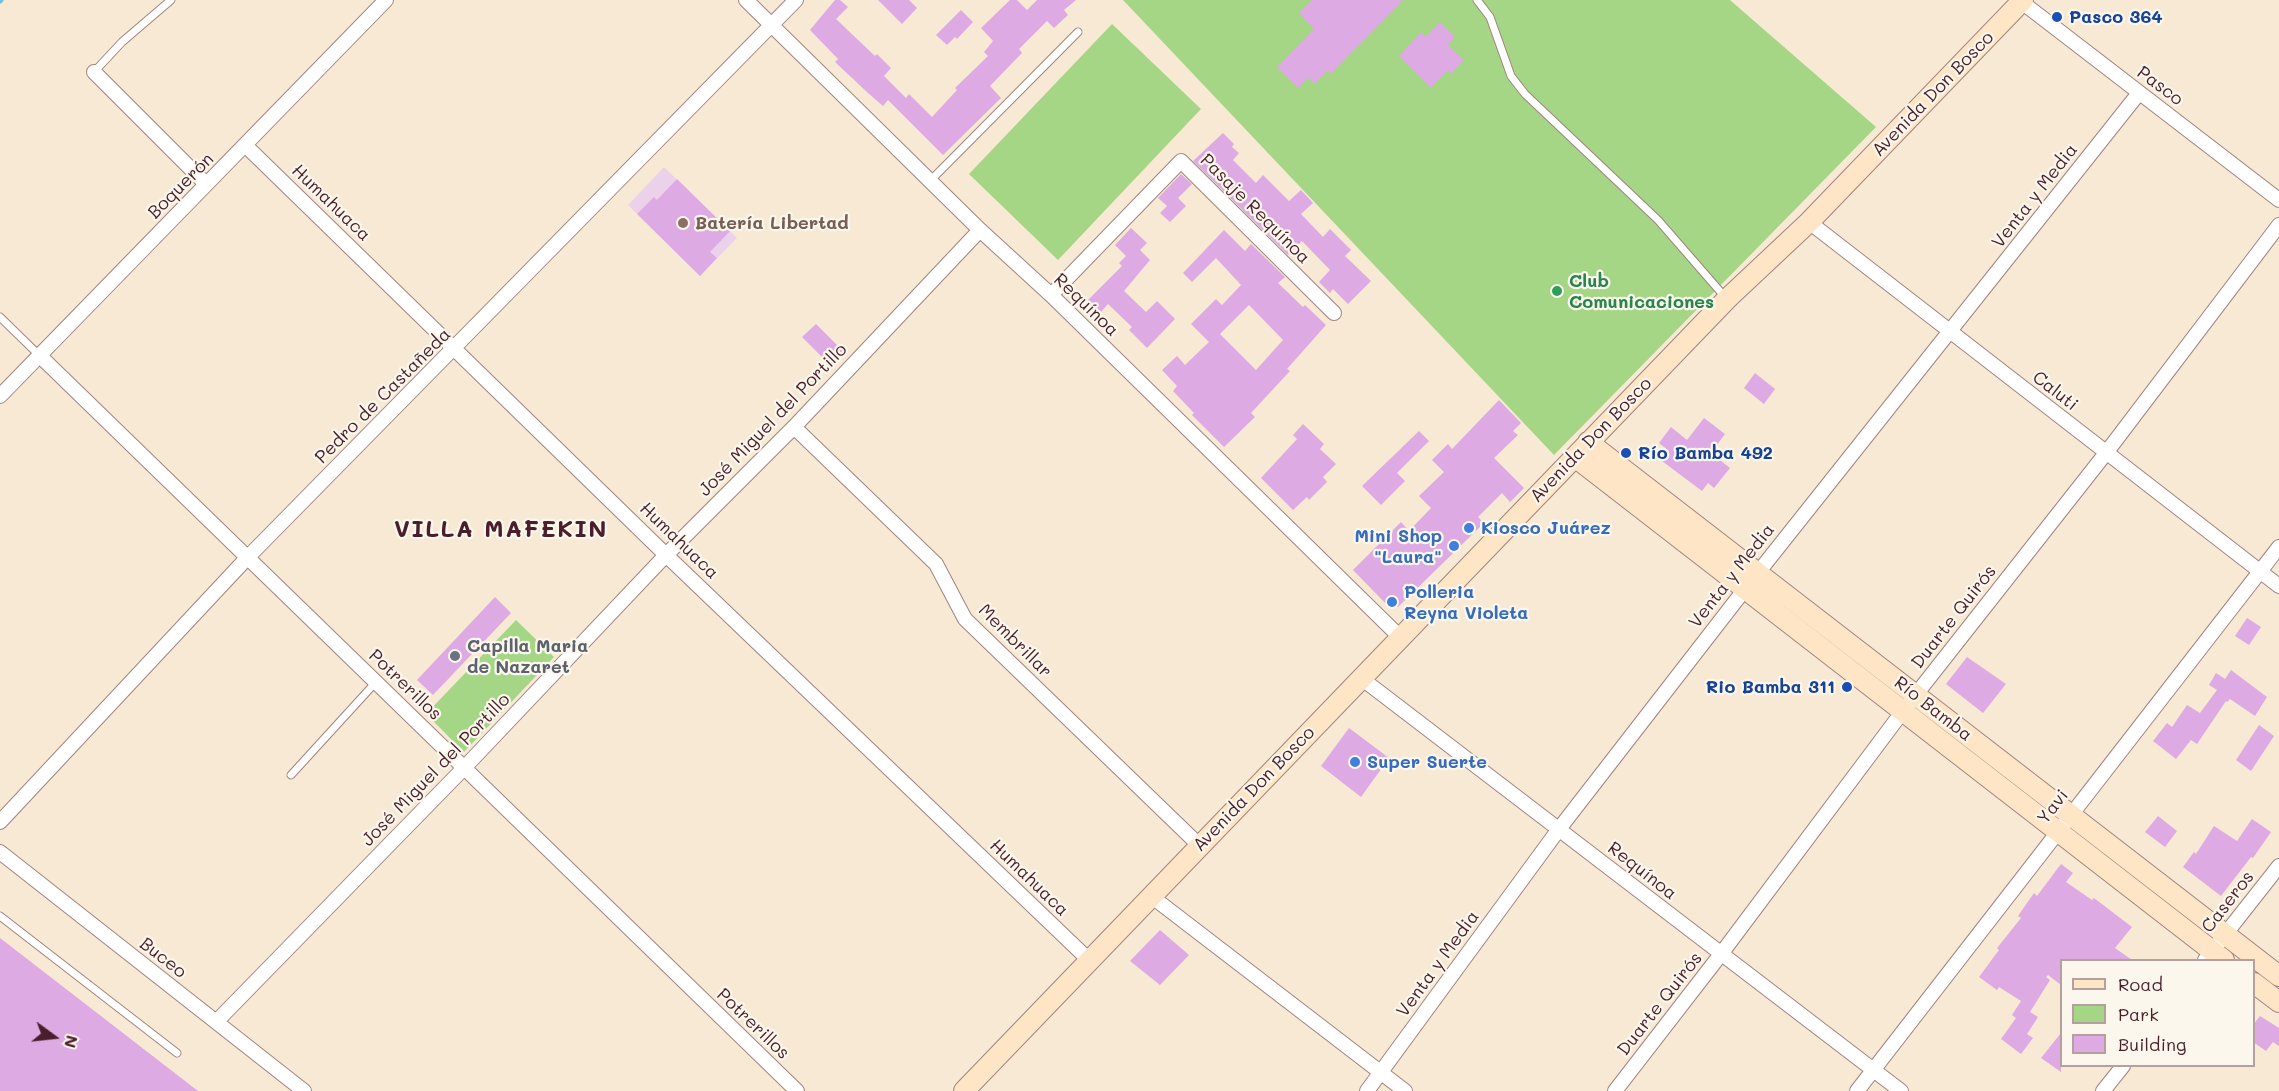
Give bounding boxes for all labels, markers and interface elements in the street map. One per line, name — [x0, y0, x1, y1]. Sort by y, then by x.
place label: Pasco 364 — [2069, 6, 2163, 28]
marker: Pasco 364 — [2050, 10, 2064, 24]
street label: Avenida Don Bosco — [1868, 27, 1998, 161]
street label: Pasco — [2133, 62, 2187, 110]
street label: Venta y Media — [1988, 140, 2082, 252]
street label: Boquerón — [144, 149, 218, 223]
street label: Pasaje Requínoa — [1195, 149, 1315, 269]
street label: Humahuaca — [287, 160, 375, 246]
place label: Batería Libertad — [695, 212, 849, 234]
marker: Batería Libertad — [676, 216, 690, 230]
street label: Requínoa — [1049, 269, 1123, 341]
place label: Club Comunicaciones — [1569, 270, 1714, 312]
marker: Club Comunicaciones — [1550, 284, 1564, 298]
street label: Pedro de Castañeda — [311, 324, 455, 468]
street label: José Miguel del Portillo — [694, 339, 852, 501]
street label: Caluti — [2028, 367, 2082, 415]
street label: Avenida Don Bosco — [1526, 373, 1656, 507]
place label: Río Bamba 492 — [1638, 442, 1773, 464]
marker: Río Bamba 492 — [1619, 446, 1633, 460]
street label: Humahuaca — [635, 498, 723, 584]
district label: VILLA MAFEKIN — [394, 516, 608, 544]
place label: Kiosco Juárez — [1481, 517, 1611, 539]
street label: Venta y Media — [1685, 520, 1779, 632]
marker: Kiosco Juárez — [1462, 521, 1476, 535]
place label: Mini Shop "Laura" — [1354, 525, 1442, 568]
marker: Mini Shop "Laura" — [1447, 539, 1461, 553]
street label: Duarte Quirós — [1907, 561, 2001, 673]
place label: Polleria Reyna Violeta — [1404, 581, 1528, 624]
marker: Polleria Reyna Violeta — [1385, 595, 1399, 609]
street label: Membrillar — [974, 600, 1056, 682]
place label: Capilla Maria de Nazaret — [467, 635, 588, 678]
street label: Potrerillos — [364, 645, 446, 725]
marker: Capilla Maria de Nazaret — [448, 649, 462, 663]
street label: Río Bamba — [1890, 672, 1976, 746]
place label: Rio Bamba 311 — [1706, 676, 1835, 698]
marker: Rio Bamba 311 — [1840, 680, 1854, 694]
street label: José Miguel del Portillo — [357, 689, 515, 851]
street label: Avenida Don Bosco — [1189, 722, 1319, 856]
place label: Super Suerte — [1367, 751, 1487, 773]
marker: Super Suerte — [1348, 755, 1362, 769]
street label: Yavi — [2033, 785, 2073, 829]
street label: Humahuaca — [985, 835, 1073, 921]
street label: Requínoa — [1603, 837, 1681, 905]
street label: Caseros — [2197, 867, 2259, 937]
street label: Venta y Media — [1392, 907, 1484, 1021]
street label: Buceo — [135, 933, 191, 983]
street label: Duarte Quirós — [1613, 948, 1707, 1060]
legend — [2060, 959, 2255, 1067]
text: Road — [2118, 972, 2163, 996]
street label: Potrerillos — [712, 984, 794, 1064]
text: Park — [2118, 1002, 2159, 1026]
north arrow — [24, 1007, 84, 1067]
text: Building — [2118, 1032, 2186, 1056]
text: N — [60, 1033, 84, 1050]

